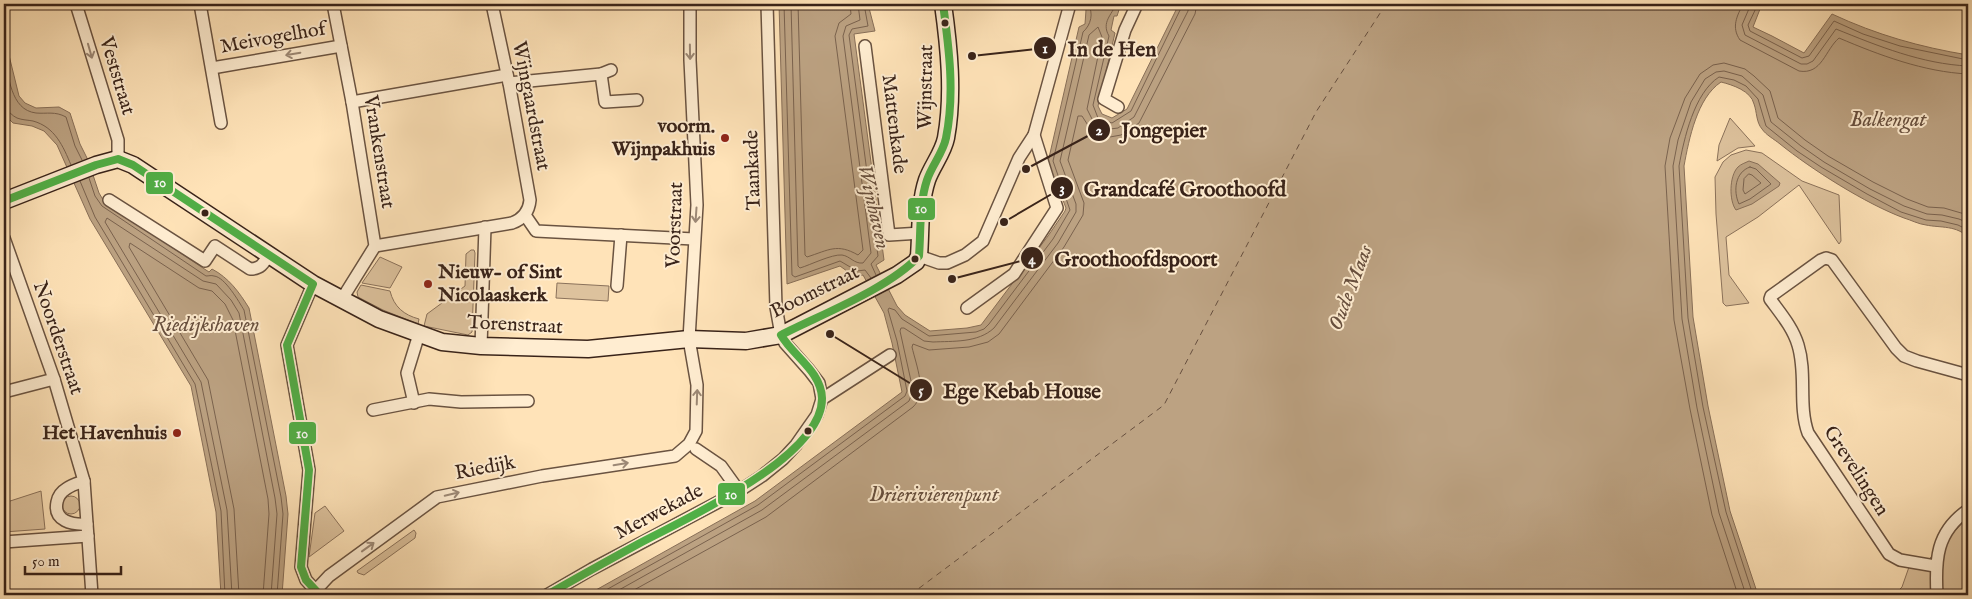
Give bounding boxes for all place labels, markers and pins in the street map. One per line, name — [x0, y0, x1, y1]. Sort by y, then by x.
unlabelled marker — [940, 18, 950, 28]
callout: In de Hen — [1032, 30, 1166, 66]
callout: Jongepier — [1086, 112, 1217, 148]
place label: voorm. Wijnpakhuis — [611, 114, 715, 162]
marker: voorm. Wijnpakhuis — [719, 132, 731, 144]
callout: Grandcafé Groothoofd — [1049, 170, 1296, 206]
unlabelled marker — [200, 208, 210, 218]
callout: Groothoofdspoort — [1019, 240, 1227, 276]
unlabelled marker — [910, 254, 920, 264]
place label: Nieuw- of Sint Nicolaaskerk — [437, 260, 562, 308]
marker: Nieuw- of Sint Nicolaaskerk — [422, 278, 434, 290]
callout: Ege Kebab House — [908, 372, 1111, 408]
place label: Het Havenhuis — [42, 421, 167, 446]
unlabelled marker — [803, 426, 813, 436]
marker: Het Havenhuis — [171, 427, 183, 439]

